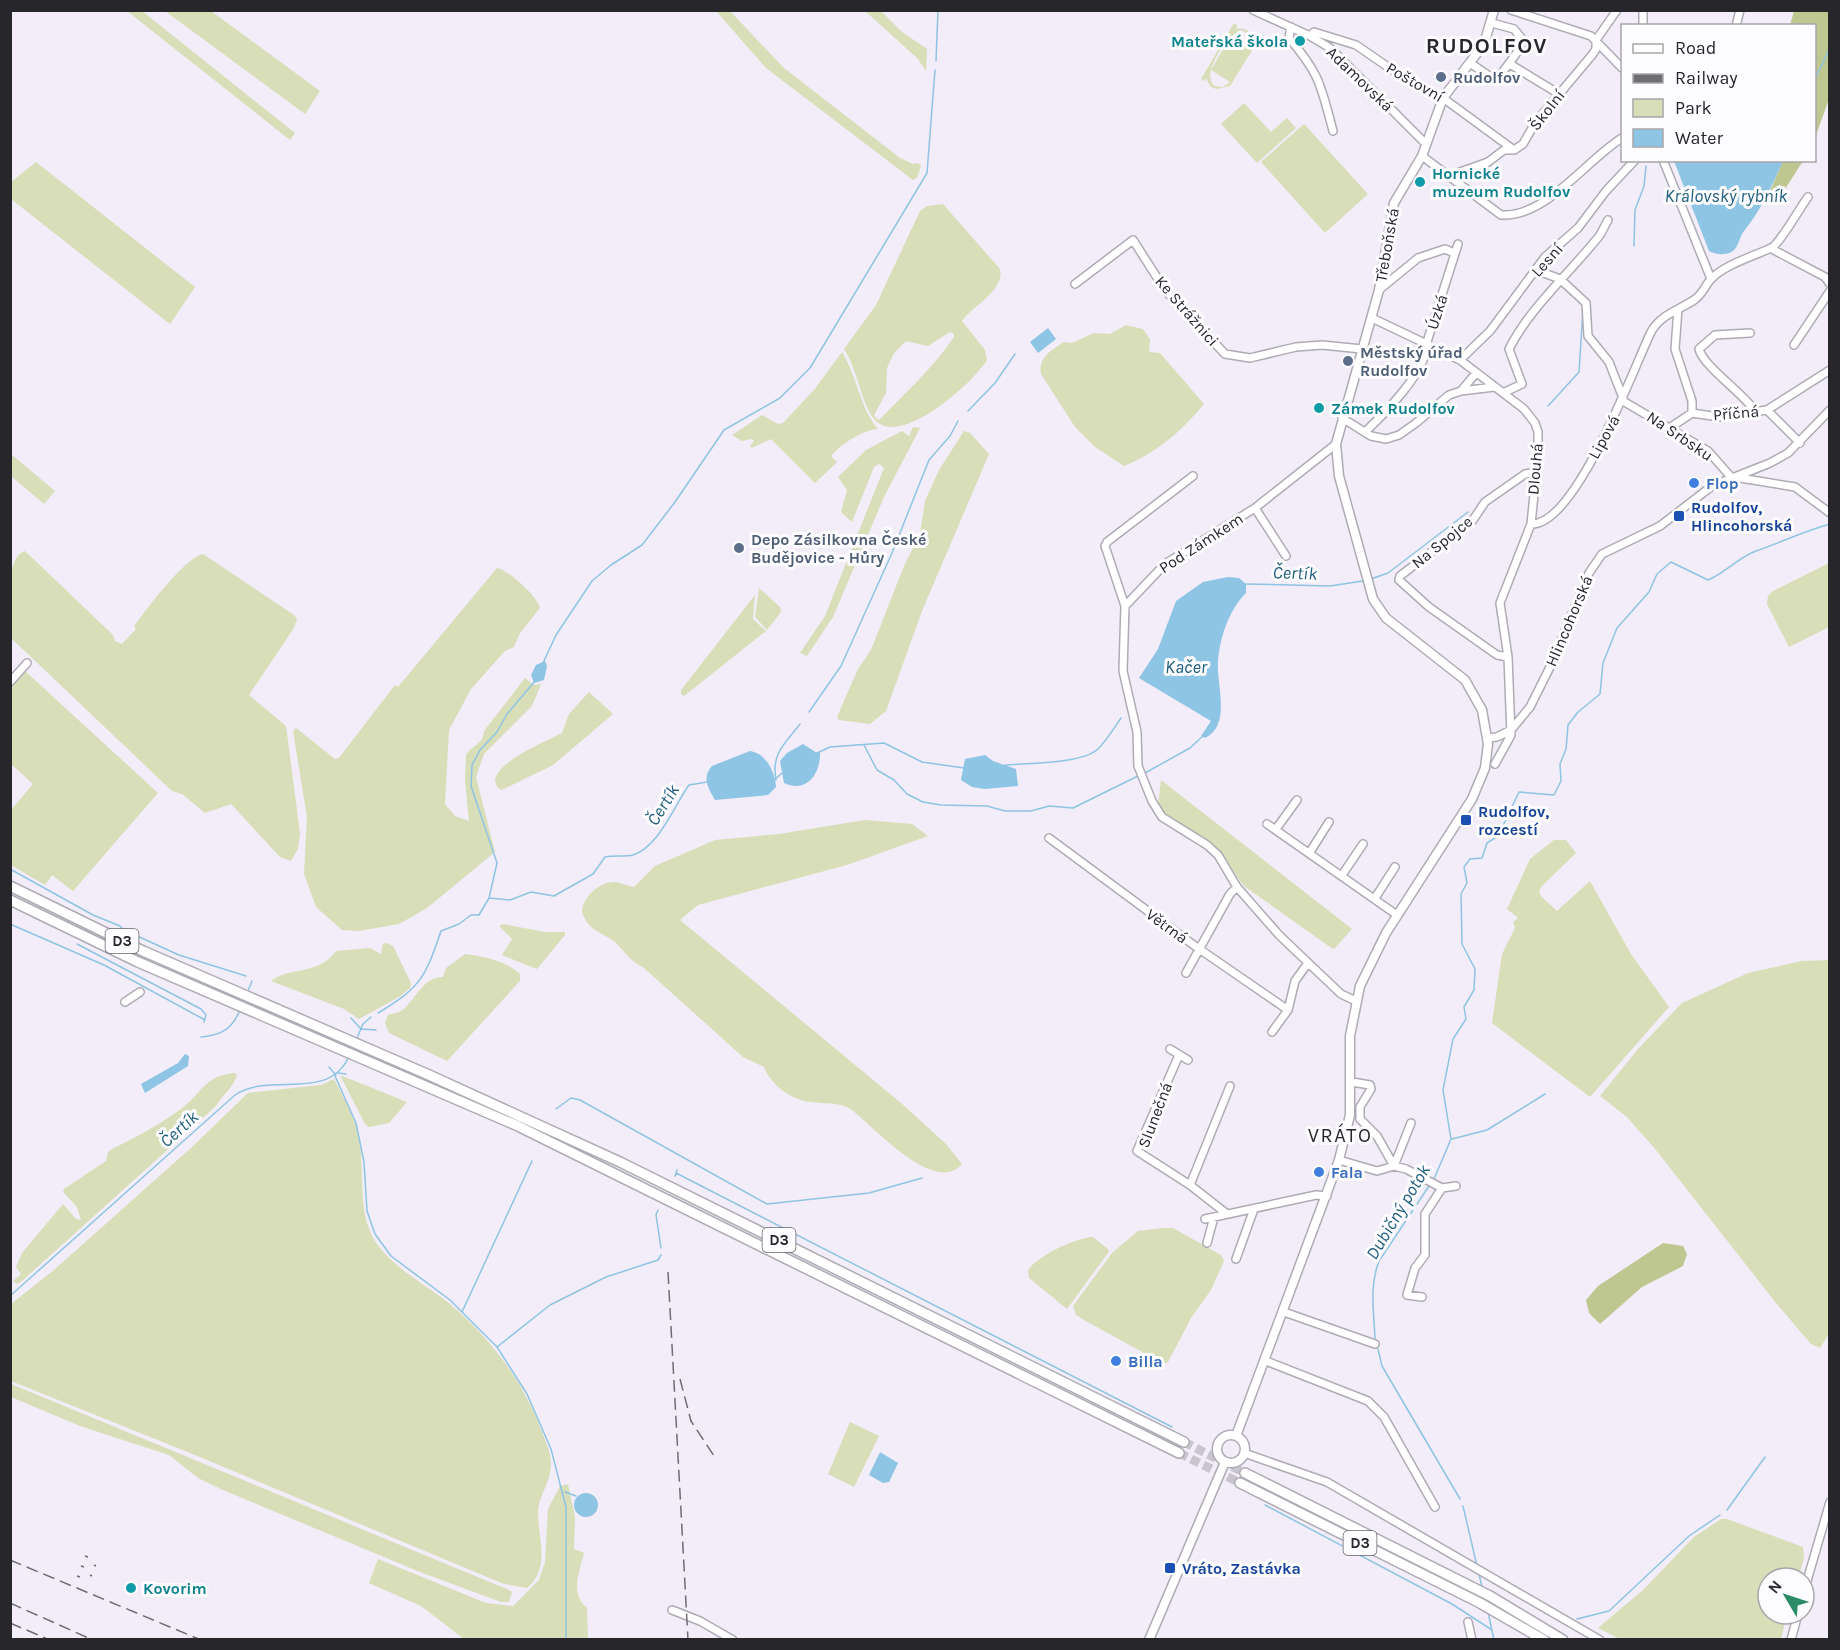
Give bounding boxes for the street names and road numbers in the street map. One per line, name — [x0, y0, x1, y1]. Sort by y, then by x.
street label: Adamovská — [1323, 42, 1397, 116]
street label: Poštovní — [1383, 58, 1447, 106]
street label: Školní — [1525, 86, 1569, 134]
street label: Třeboňská — [1371, 206, 1403, 284]
street label: Lesní — [1527, 239, 1567, 281]
street label: Ke Strážnici — [1151, 272, 1223, 350]
street label: Úzká — [1422, 292, 1452, 332]
street label: Příčná — [1712, 402, 1760, 424]
street label: Na Srbsku — [1643, 407, 1717, 465]
street label: Lipová — [1584, 412, 1624, 462]
street label: Dlouhá — [1523, 442, 1547, 496]
street label: Pod Zámkem — [1155, 509, 1247, 577]
street label: Na Spojce — [1408, 512, 1476, 572]
street label: Hlincohorská — [1541, 573, 1597, 669]
street label: Větrná — [1142, 905, 1192, 947]
road number: D3 — [106, 929, 138, 953]
street label: Slunečná — [1134, 1080, 1176, 1150]
road number: D3 — [762, 1228, 796, 1252]
road number: D3 — [1344, 1531, 1376, 1555]

